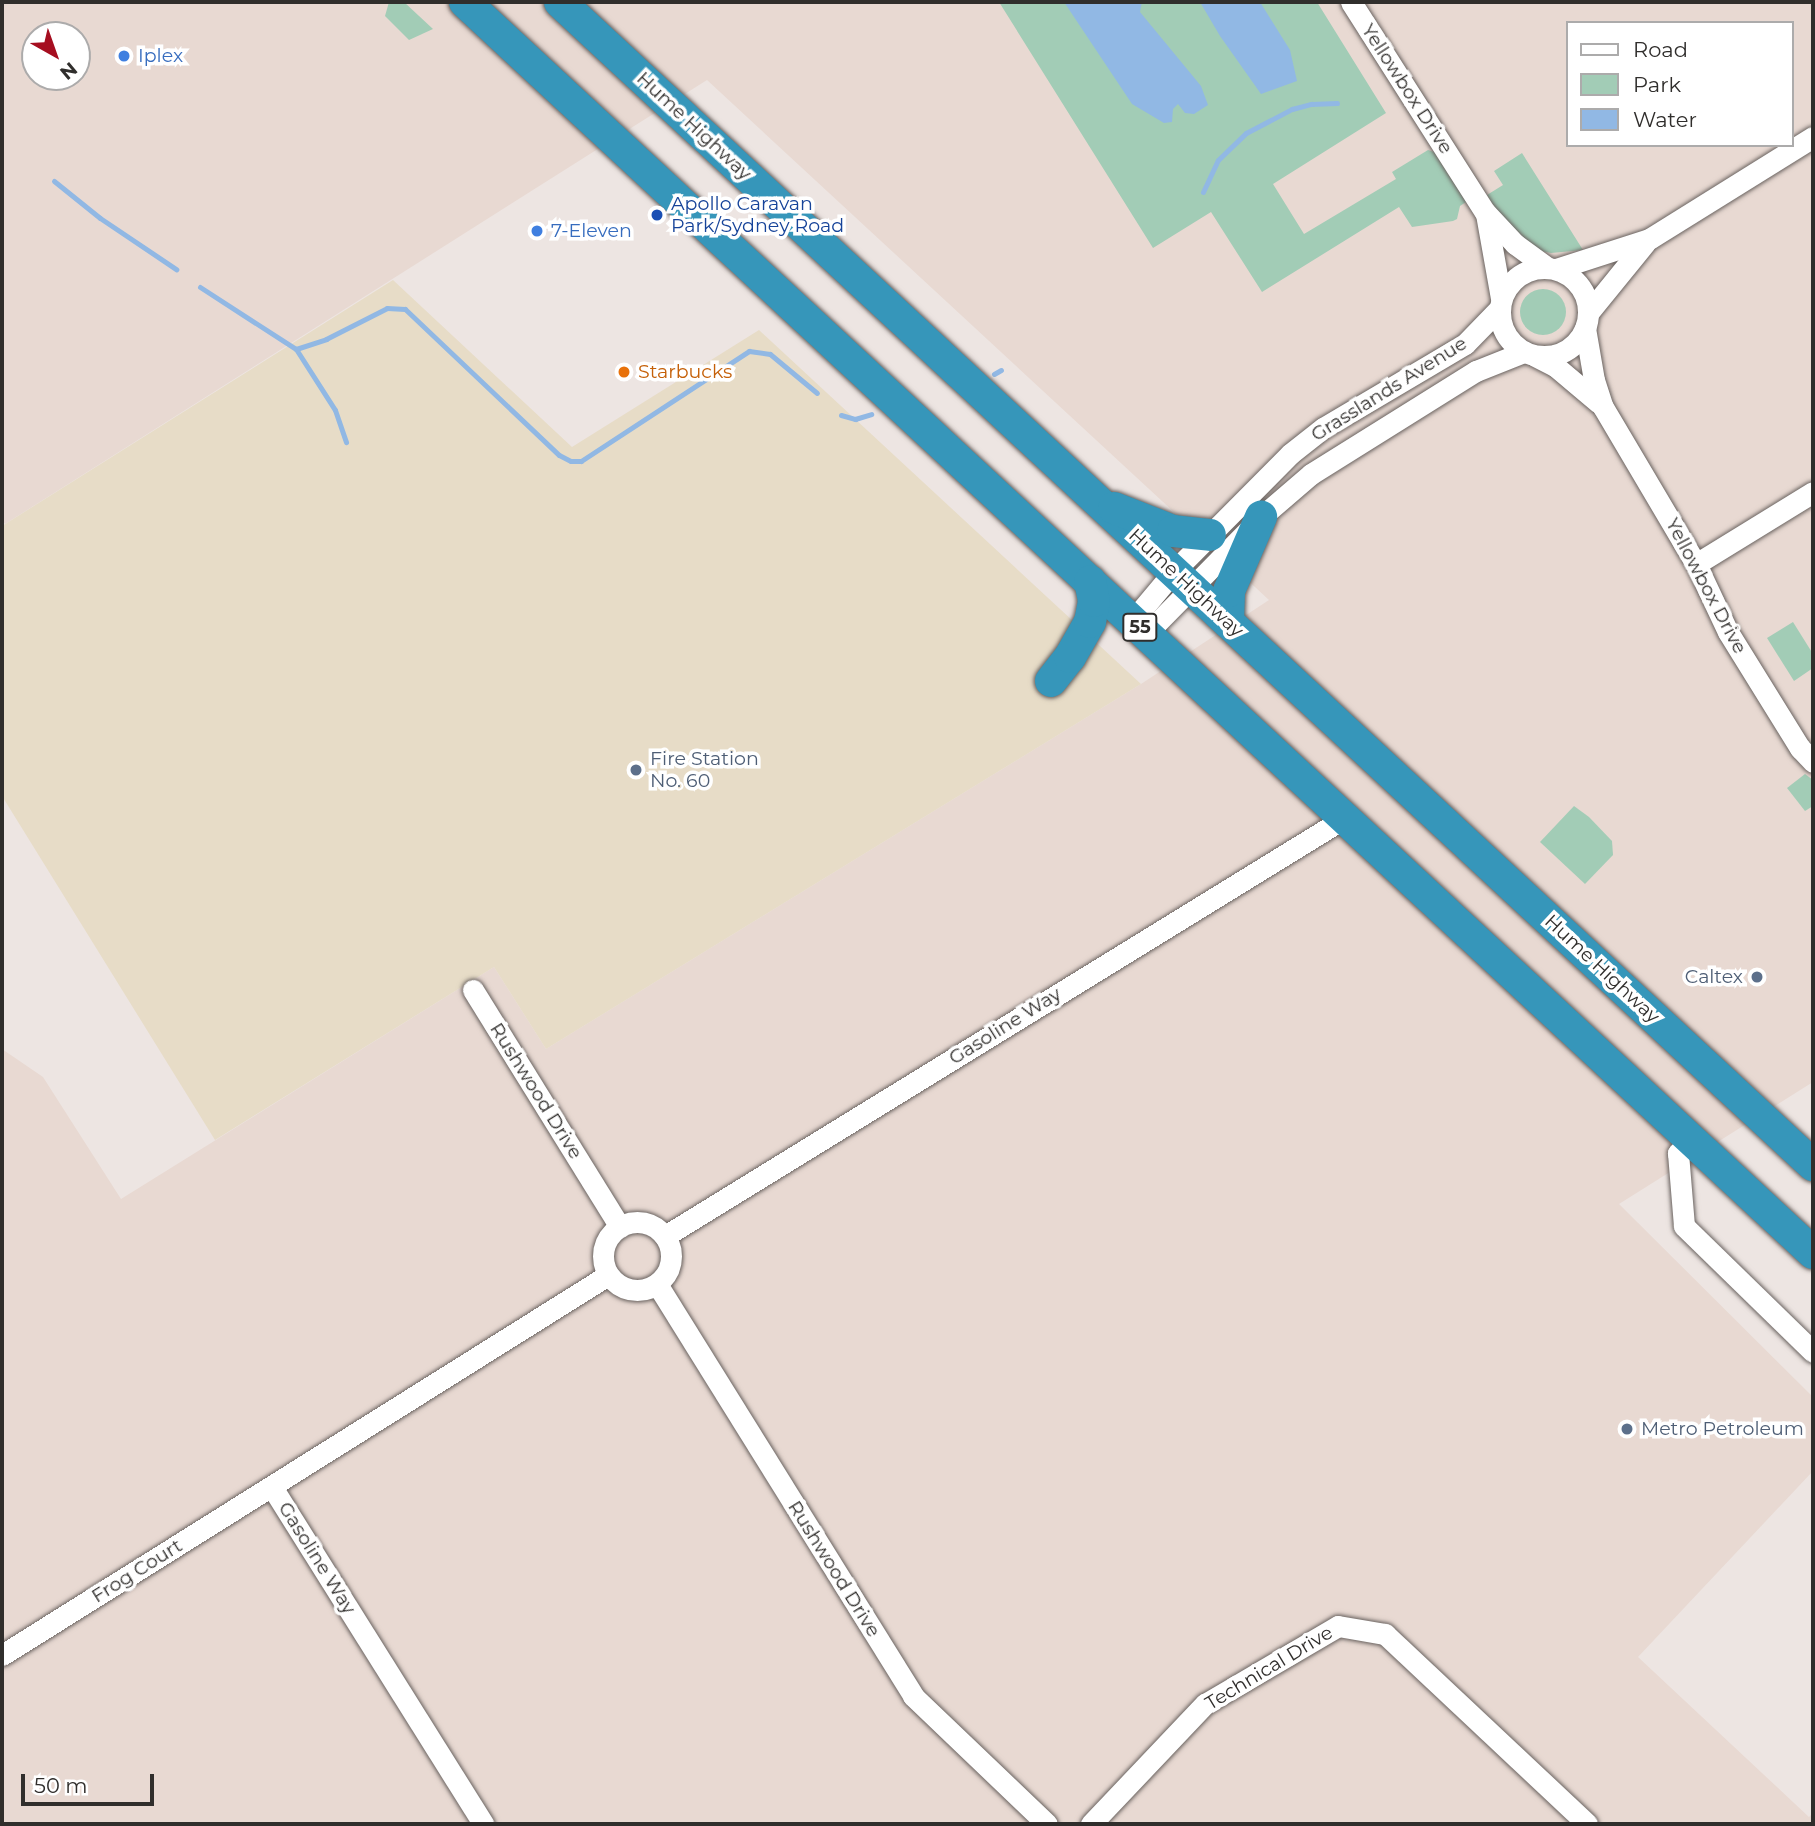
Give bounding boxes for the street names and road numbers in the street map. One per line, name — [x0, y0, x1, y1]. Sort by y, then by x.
street label: Yellowbox Drive — [1357, 20, 1457, 158]
street label: Hume Highway — [632, 67, 756, 185]
street label: Grasslands Avenue — [1307, 332, 1471, 446]
street label: Yellowbox Drive — [1661, 514, 1751, 658]
street label: Hume Highway — [1124, 524, 1248, 642]
road number: 55 — [1121, 612, 1159, 642]
street label: Hume Highway — [1540, 910, 1664, 1028]
street label: Gasoline Way — [945, 982, 1065, 1070]
street label: Rushwood Drive — [485, 1019, 587, 1163]
street label: Rushwood Drive — [783, 1497, 885, 1641]
street label: Gasoline Way — [273, 1498, 361, 1618]
street label: Frog Court — [88, 1534, 186, 1608]
street label: Technical Drive — [1201, 1621, 1337, 1715]

